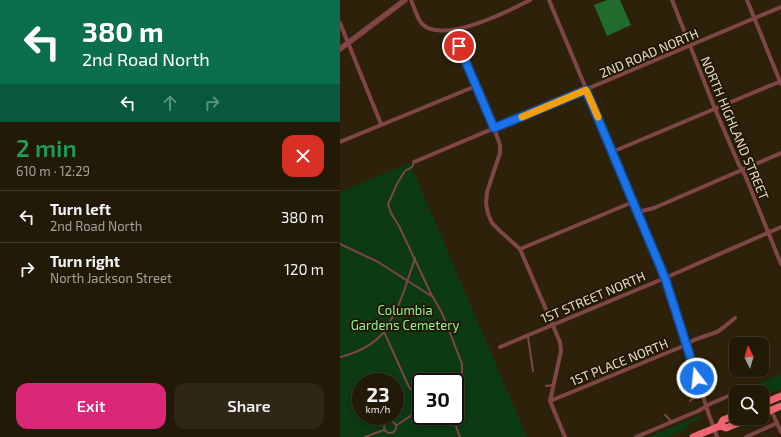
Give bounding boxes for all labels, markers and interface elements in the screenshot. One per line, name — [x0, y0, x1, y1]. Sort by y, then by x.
text: 380 m — [82, 14, 164, 48]
icon: left — [16, 16, 68, 68]
street label: 2ND ROAD NORTH — [597, 25, 701, 81]
pin — [442, 29, 476, 63]
icon: arrive — [448, 35, 470, 57]
text: 2nd Road North — [82, 48, 210, 70]
street label: NORTH HIGHLAND STREET — [697, 54, 773, 203]
icon: left — [117, 92, 139, 114]
icon: ahead — [159, 92, 181, 114]
icon: right — [201, 92, 223, 114]
text: 2 min — [16, 133, 77, 162]
button: close — [282, 135, 324, 177]
text: 610 m · 12:29 — [16, 163, 90, 179]
text: Turn left — [50, 200, 111, 218]
icon: left — [16, 206, 38, 228]
text: 380 m — [281, 208, 324, 226]
text: 2nd Road North — [50, 218, 142, 234]
text: Turn right — [50, 252, 120, 270]
icon: right — [16, 258, 38, 280]
text: 120 m — [284, 260, 324, 278]
street label: 1ST STREET NORTH — [538, 268, 648, 326]
text: North Jackson Street — [50, 270, 172, 286]
park label: Columbia Gardens Cemetery — [351, 302, 459, 333]
street label: 1ST PLACE NORTH — [568, 335, 670, 389]
north arrow — [729, 337, 769, 377]
map controls — [729, 337, 769, 425]
position arrow — [676, 357, 718, 399]
speed limit sign: 30 — [412, 373, 464, 425]
text: 23 — [367, 382, 389, 406]
button: Exit — [16, 383, 166, 429]
button: Share — [174, 383, 324, 429]
button: search — [729, 385, 769, 425]
text: km/h — [366, 403, 390, 415]

